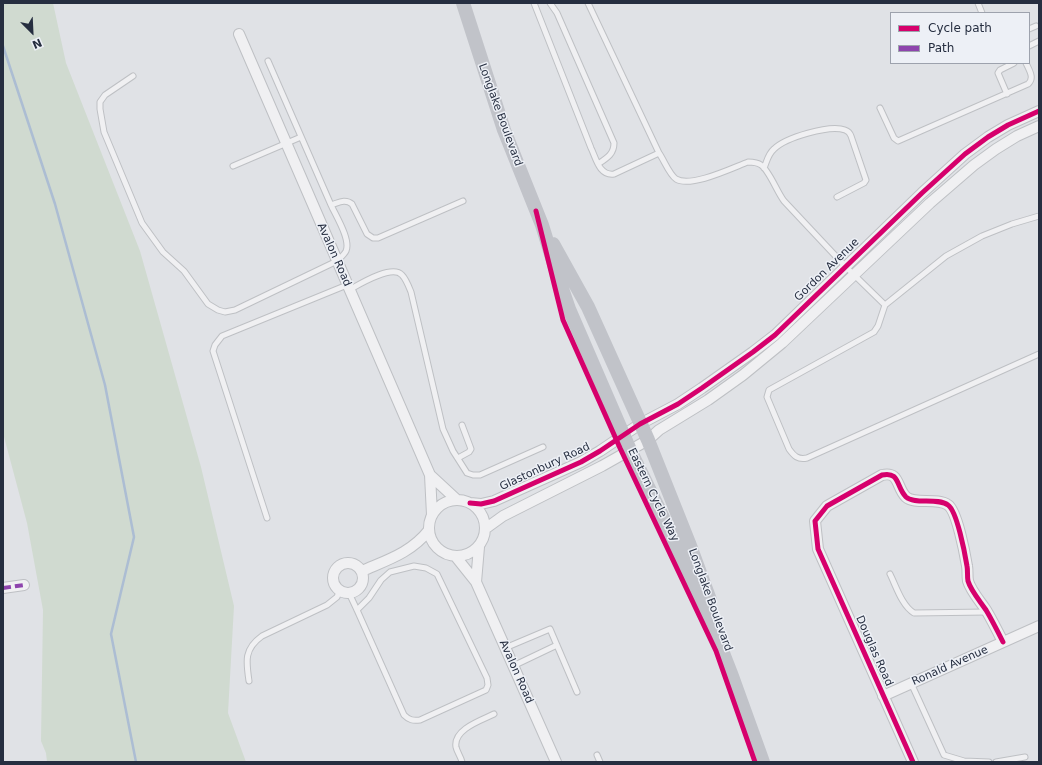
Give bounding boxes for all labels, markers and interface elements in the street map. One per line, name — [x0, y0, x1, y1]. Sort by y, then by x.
north arrow — [12, 12, 52, 52]
legend — [890, 12, 1030, 64]
text: Cycle path — [928, 21, 992, 35]
text: N — [30, 36, 44, 51]
text: Path — [928, 41, 954, 55]
street label: Longlake Boulevard — [475, 62, 525, 168]
street label: Avalon Road — [314, 221, 354, 289]
street label: Gordon Avenue — [792, 236, 862, 304]
street label: Glastonbury Road — [498, 440, 592, 494]
street label: Eastern Cycle Way — [625, 446, 681, 544]
street label: Longlake Boulevard — [685, 547, 735, 653]
street label: Douglas Road — [853, 614, 895, 688]
street label: Avalon Road — [496, 638, 536, 706]
street label: Ronald Avenue — [910, 643, 990, 689]

